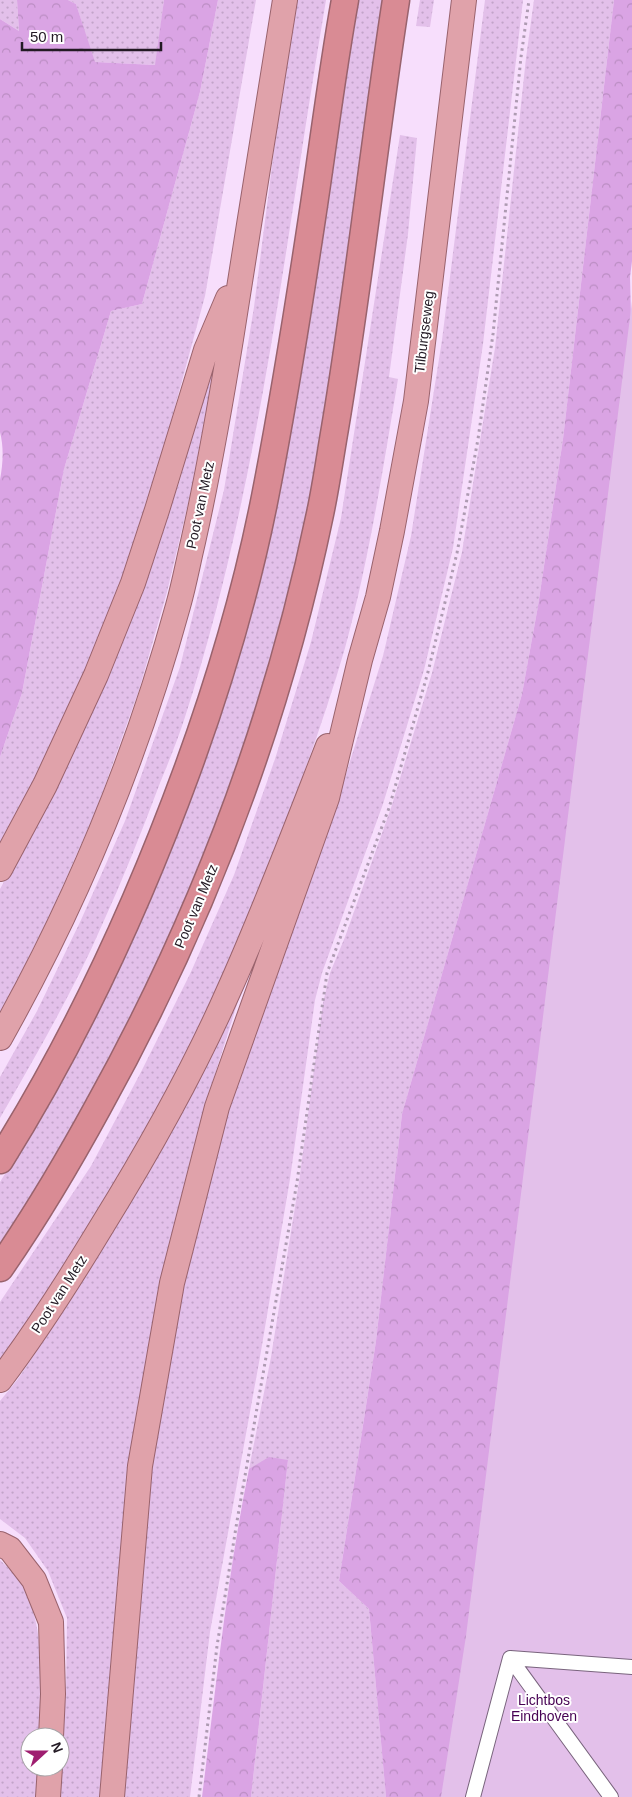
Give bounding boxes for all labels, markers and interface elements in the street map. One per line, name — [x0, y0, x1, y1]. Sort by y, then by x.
scale bar — [22, 20, 161, 52]
text: 50 m — [30, 28, 63, 45]
street label: Tilburgseweg — [411, 290, 437, 374]
street label: Poot van Metz — [183, 460, 217, 550]
street label: Poot van Metz — [171, 862, 221, 950]
street label: Poot van Metz — [28, 1252, 90, 1336]
park label: Lichtbos Eindhoven — [511, 1692, 577, 1724]
north arrow — [20, 1727, 70, 1777]
text: N — [48, 1740, 66, 1755]

